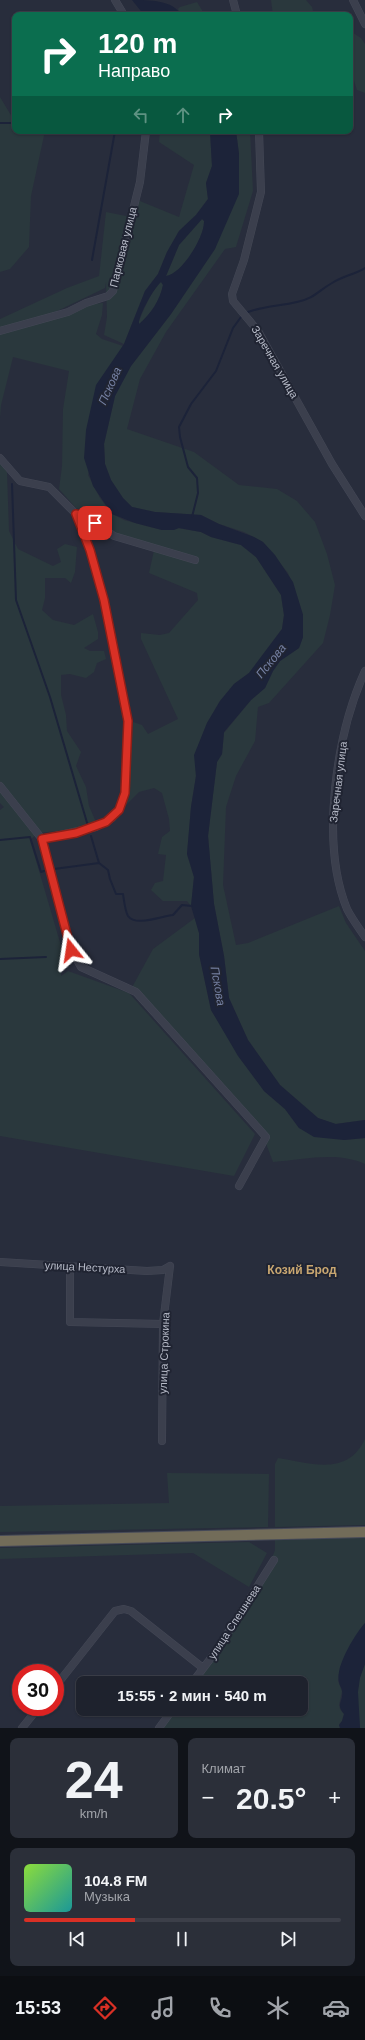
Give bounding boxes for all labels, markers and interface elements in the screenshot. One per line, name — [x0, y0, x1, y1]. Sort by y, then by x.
icon: right — [32, 28, 84, 80]
text: 120 m — [98, 28, 177, 59]
text: Направо — [98, 61, 170, 81]
icon: left — [130, 104, 152, 126]
icon: ahead — [172, 104, 194, 126]
icon: right — [214, 104, 236, 126]
street label: Парковая улица — [107, 205, 139, 288]
street label: Заречная улица — [249, 324, 301, 401]
water label: Пскова — [96, 365, 125, 407]
pin — [78, 506, 112, 540]
icon: arrive — [84, 512, 106, 534]
water label: Пскова — [253, 641, 289, 681]
street label: Заречная улица — [327, 740, 349, 823]
position arrow — [50, 929, 92, 971]
water label: Пскова — [208, 965, 228, 1007]
street label: улица Нестурха — [44, 1259, 127, 1275]
district label: Козий Брод — [267, 1263, 337, 1277]
street label: улица Строкина — [157, 1311, 171, 1394]
street label: улица Спешнева — [206, 1582, 263, 1661]
speed limit sign: 30 — [12, 1664, 64, 1716]
text: 15:55 · 2 мин · 540 m — [117, 1687, 267, 1704]
text: 24 — [65, 1751, 123, 1809]
text: Климат — [202, 1761, 246, 1776]
text: 20.5° — [236, 1782, 306, 1815]
text: − — [202, 1785, 214, 1810]
text: + — [328, 1785, 341, 1810]
text: km/h — [80, 1806, 108, 1821]
text: 104.8 FM — [84, 1872, 147, 1889]
text: Музыка — [84, 1889, 130, 1904]
icon: previous — [66, 1928, 88, 1950]
icon: pause — [171, 1928, 193, 1950]
icon: next — [277, 1928, 299, 1950]
icon: directions — [91, 1994, 119, 2022]
icon: music — [149, 1994, 177, 2022]
icon: phone — [206, 1994, 234, 2022]
icon: climate — [264, 1994, 292, 2022]
icon: car — [322, 1994, 350, 2022]
text: 15:53 — [15, 1998, 61, 2018]

